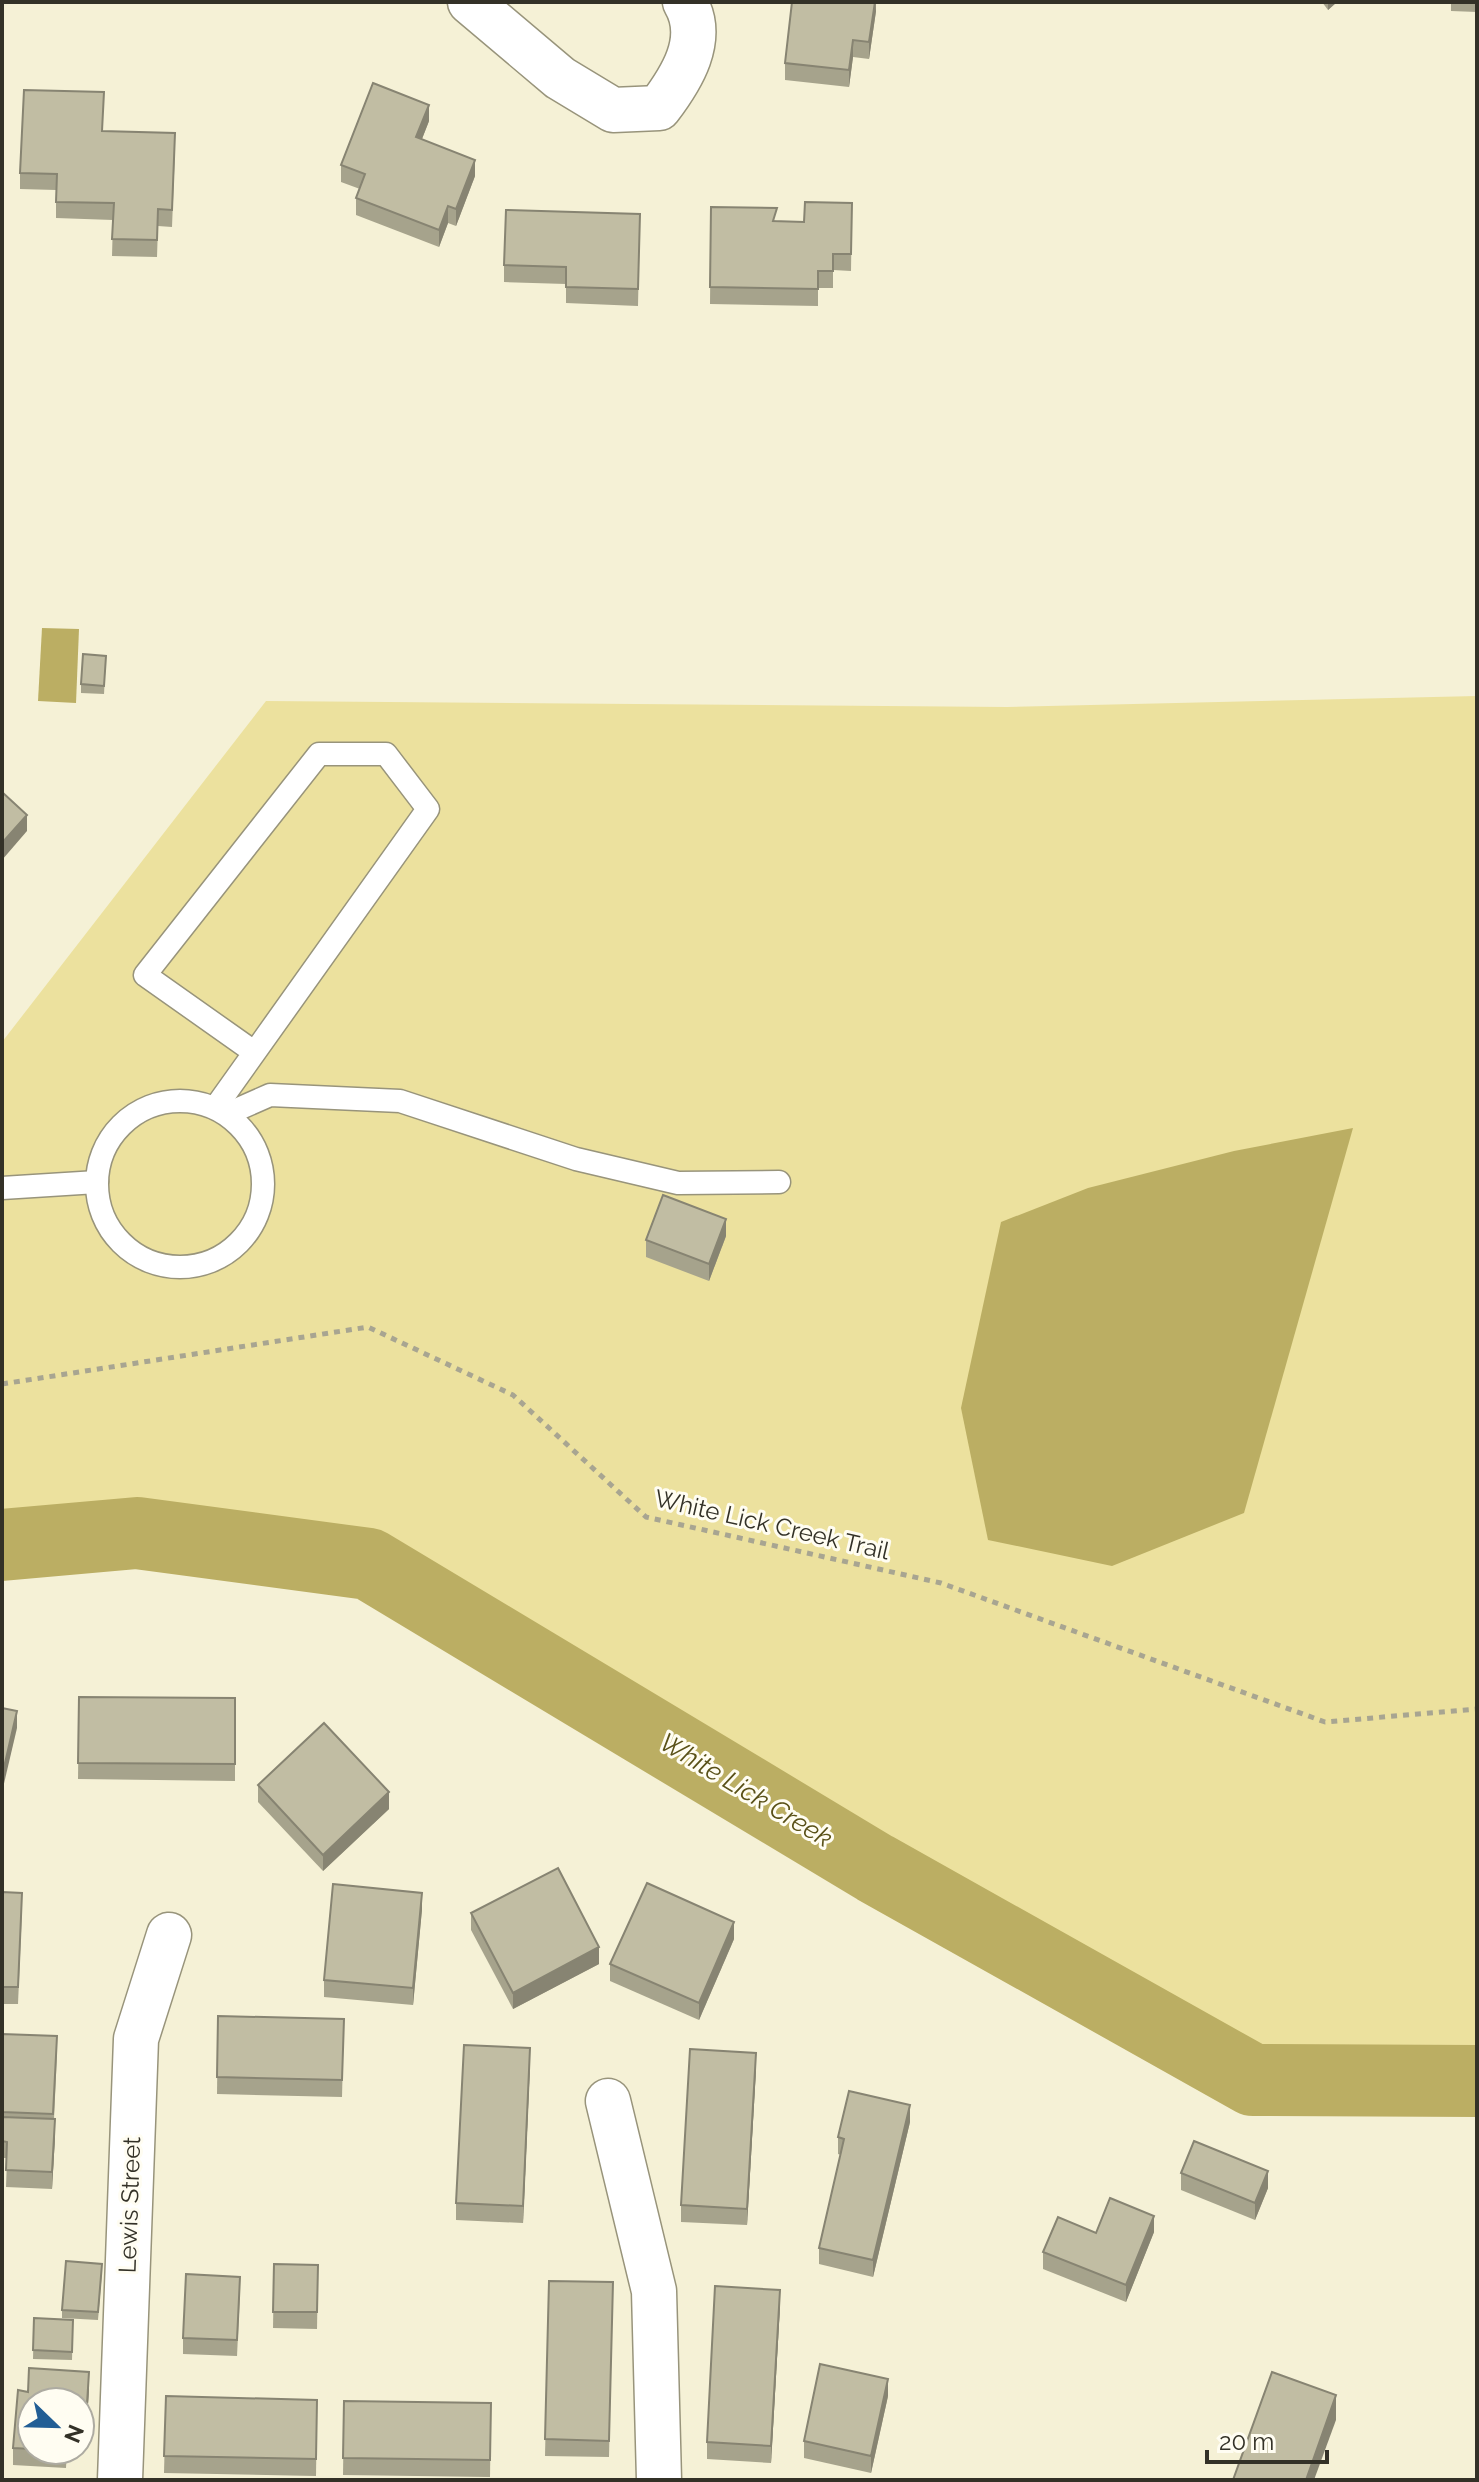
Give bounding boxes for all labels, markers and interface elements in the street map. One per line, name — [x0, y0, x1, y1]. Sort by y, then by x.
street label: White Lick Creek Trail — [652, 1483, 893, 1566]
water label: White Lick Creek — [654, 1727, 838, 1853]
street label: Lewis Street — [113, 2136, 146, 2274]
north arrow — [16, 2386, 96, 2466]
scale bar — [1207, 2414, 1327, 2464]
text: N — [59, 2421, 90, 2447]
text: 20 m — [1219, 2427, 1274, 2456]

